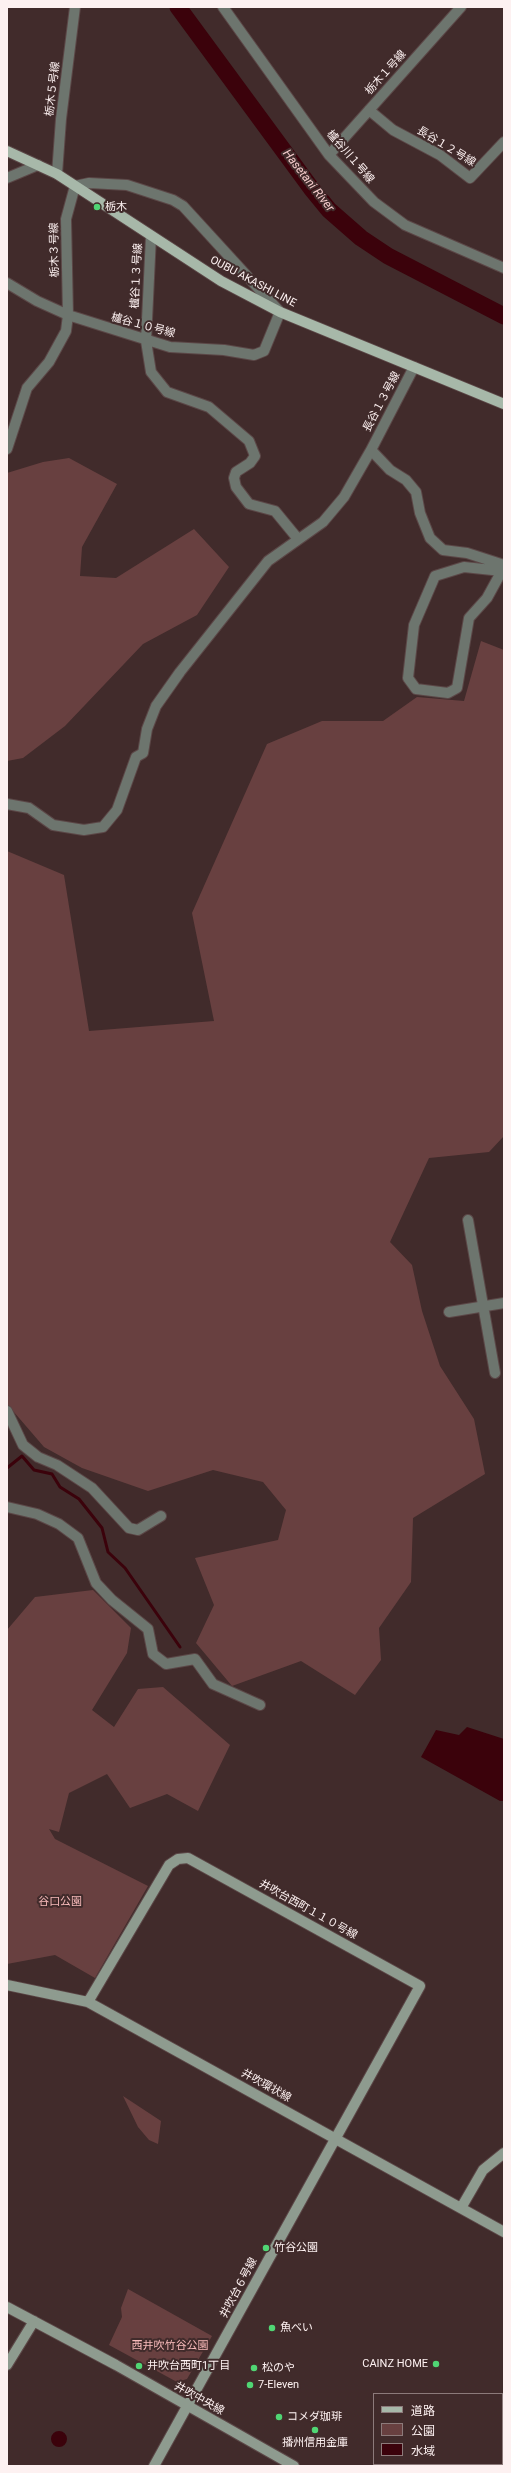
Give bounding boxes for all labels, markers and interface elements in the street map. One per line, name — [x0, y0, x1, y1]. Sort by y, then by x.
street label: 栃木１号線 — [363, 48, 409, 98]
street label: 栃木５号線 — [43, 61, 63, 117]
street label: 長谷１２号線 — [414, 124, 478, 170]
street label: 櫨谷川１号線 — [323, 128, 377, 186]
water label: Hasetani River — [279, 147, 337, 215]
place label: 栃木 — [105, 200, 127, 214]
marker: 栃木 — [92, 202, 102, 212]
street label: 栃木３号線 — [48, 222, 62, 278]
street label: 櫨谷１３号線 — [129, 243, 145, 309]
street label: OUBU AKASHI LINE — [208, 254, 298, 310]
street label: 櫨谷１０号線 — [109, 311, 177, 341]
street label: 長谷１３号線 — [361, 370, 403, 434]
street label: 井吹台西町１１０号線 — [257, 1878, 359, 1942]
park label: 谷口公園 — [38, 1895, 82, 1909]
street label: 井吹環状線 — [239, 2067, 293, 2105]
place label: 竹谷公園 — [274, 2241, 318, 2255]
marker: 竹谷公園 — [261, 2243, 271, 2253]
street label: 井吹台６号線 — [218, 2256, 260, 2320]
place label: 魚べい — [280, 2321, 313, 2335]
marker: 魚べい — [267, 2323, 277, 2333]
park label: 西井吹竹谷公園 — [132, 2339, 208, 2353]
place label: CAINZ HOME — [362, 2357, 428, 2371]
place label: 井吹台西町1丁目 — [147, 2359, 230, 2373]
marker: CAINZ HOME — [431, 2359, 441, 2369]
marker: 井吹台西町1丁目 — [134, 2361, 144, 2371]
place label: 松のや — [262, 2361, 295, 2375]
marker: 松のや — [249, 2363, 259, 2373]
place label: 7-Eleven — [258, 2378, 299, 2392]
street label: 井吹中央線 — [172, 2380, 226, 2418]
marker: 7-Eleven — [245, 2380, 255, 2390]
legend — [373, 2393, 503, 2465]
text: 道路 — [411, 2404, 435, 2418]
place label: コメダ珈琲 — [287, 2410, 342, 2424]
marker: コメダ珈琲 — [274, 2412, 284, 2422]
text: 公園 — [411, 2424, 435, 2438]
marker: 播州信用金庫 — [310, 2425, 320, 2435]
place label: 播州信用金庫 — [282, 2436, 348, 2450]
text: 水域 — [411, 2444, 435, 2458]

